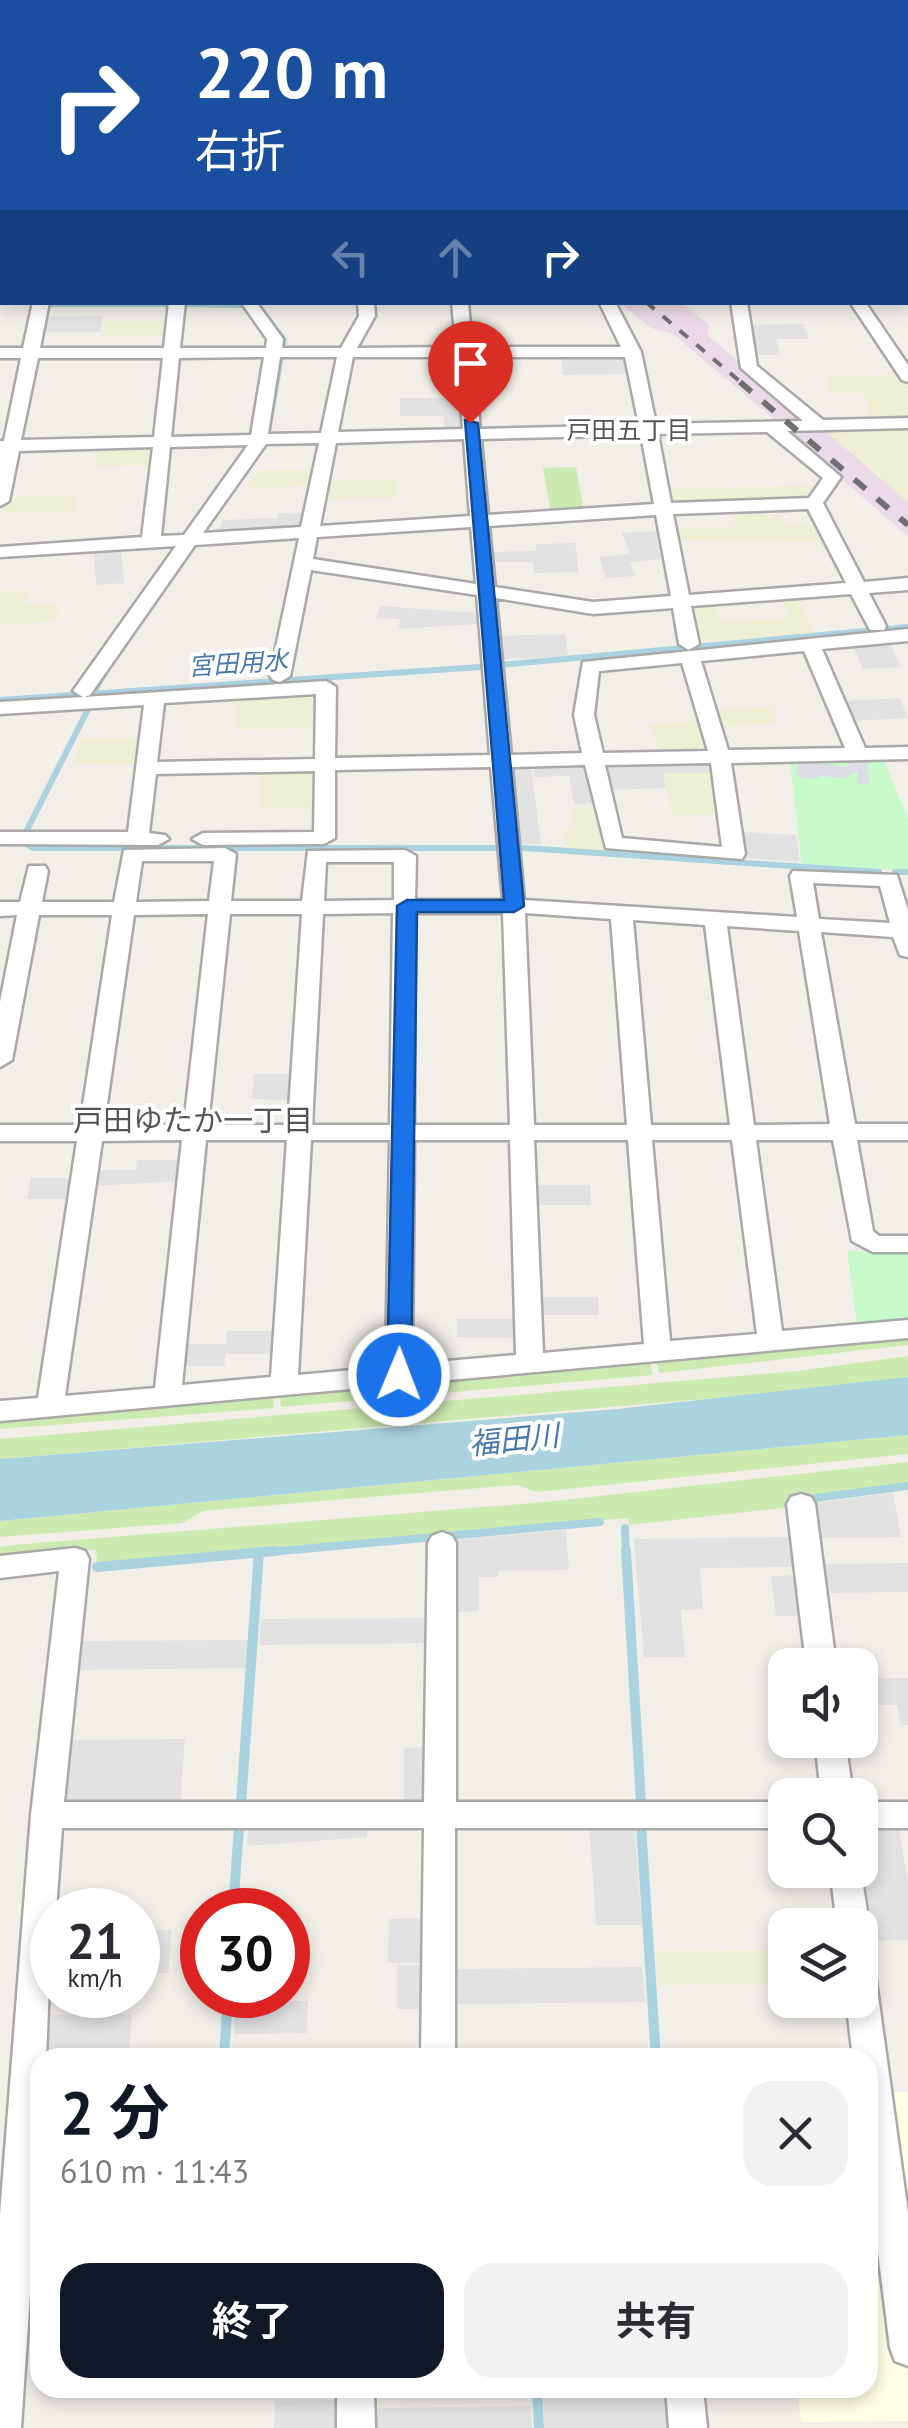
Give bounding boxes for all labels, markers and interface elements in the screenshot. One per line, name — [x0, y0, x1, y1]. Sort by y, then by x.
text: 220 m — [195, 27, 388, 117]
icon: right — [30, 40, 160, 170]
text: 右折 — [195, 121, 285, 179]
icon: left — [323, 230, 378, 285]
icon: ahead — [428, 230, 483, 285]
icon: right — [533, 230, 588, 285]
pin — [428, 321, 513, 424]
icon: arrive — [443, 336, 498, 391]
district label: 戸田五丁目 — [566, 414, 692, 446]
water label: 宮田用水 — [187, 643, 292, 682]
district label: 戸田ゆたか一丁目 — [73, 1100, 313, 1139]
position arrow — [347, 1323, 451, 1427]
water label: 福田川 — [467, 1414, 564, 1463]
map controls — [768, 1648, 878, 2018]
button: sound — [768, 1648, 878, 1758]
button: search — [768, 1778, 878, 1888]
speed limit sign: 30 — [180, 1888, 310, 2018]
text: 21 — [67, 1908, 123, 1973]
button: layers — [768, 1908, 878, 2018]
text: km/h — [68, 1962, 122, 1994]
text: 2 分 — [60, 2073, 169, 2151]
button: close — [743, 2081, 848, 2186]
text: 610 m · 11:43 — [60, 2150, 249, 2192]
button: 終了 — [60, 2263, 444, 2378]
button: 共有 — [464, 2263, 848, 2378]

